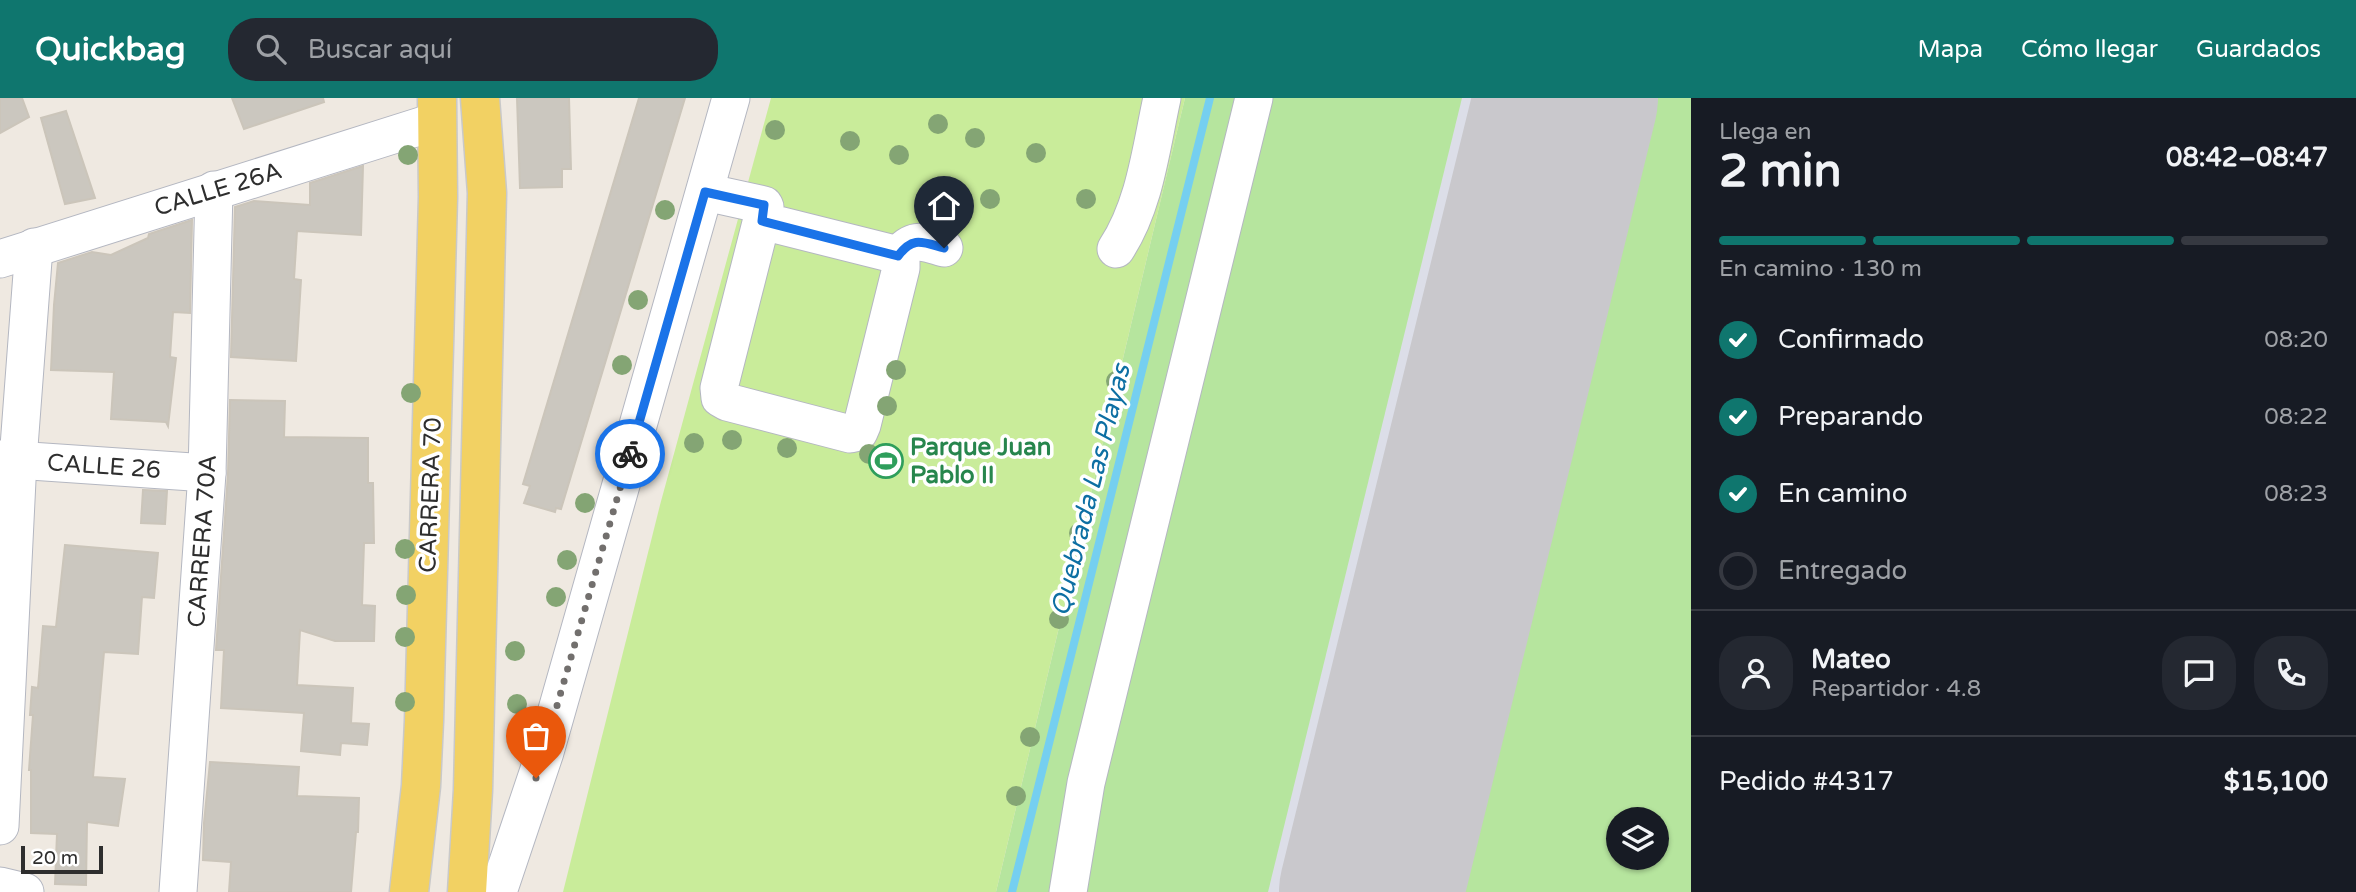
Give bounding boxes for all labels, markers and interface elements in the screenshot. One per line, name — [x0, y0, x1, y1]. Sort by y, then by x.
search box — [228, 18, 718, 81]
text: Quickbag — [35, 30, 186, 69]
icon: search — [252, 30, 290, 68]
text: Buscar aquí — [308, 34, 452, 65]
text: Mapa — [1918, 35, 1983, 64]
text: Cómo llegar — [2021, 35, 2158, 64]
text: Guardados — [2196, 35, 2321, 64]
text: Llega en — [1719, 118, 1811, 146]
text: 08:42–08:47 — [2166, 142, 2328, 173]
text: 2 min — [1719, 144, 1842, 199]
street label: CALLE 26A — [151, 156, 285, 223]
pin — [914, 176, 974, 248]
icon: home — [925, 187, 963, 225]
text: En camino · 130 m — [1719, 255, 1922, 283]
icon: check — [1719, 321, 1757, 359]
text: Confirmado — [1778, 324, 1924, 355]
text: 08:20 — [2264, 326, 2328, 354]
water label: Quebrada Las Playas — [1044, 360, 1137, 619]
icon: check — [1719, 398, 1757, 436]
text: Preparando — [1778, 401, 1923, 432]
text: 08:22 — [2264, 403, 2328, 431]
street label: CARRERA 70 — [413, 417, 448, 573]
courier — [595, 419, 665, 489]
place label: Parque Juan Pablo II — [910, 433, 1051, 490]
icon: bike — [611, 435, 649, 473]
sports icon: Parque Juan Pablo II — [867, 442, 905, 480]
street label: CALLE 26 — [46, 448, 162, 485]
street label: CARRERA 70A — [182, 454, 223, 629]
icon: check — [1719, 475, 1757, 513]
text: En camino — [1778, 478, 1907, 509]
text: 08:23 — [2264, 480, 2328, 508]
text: Entregado — [1778, 555, 1907, 586]
button: person — [1719, 636, 1793, 710]
button: chat — [2162, 636, 2236, 710]
button: phone — [2254, 636, 2328, 710]
text: Mateo — [1811, 644, 1891, 675]
text: Repartidor · 4.8 — [1811, 675, 1981, 703]
pin — [506, 706, 566, 778]
icon: bag — [517, 717, 555, 755]
text: Pedido #4317 — [1719, 766, 1894, 797]
text: $15,100 — [2224, 766, 2328, 797]
map controls — [1606, 807, 1669, 870]
button: layers — [1606, 807, 1669, 870]
scale bar — [21, 843, 103, 875]
text: 20 m — [32, 847, 78, 869]

